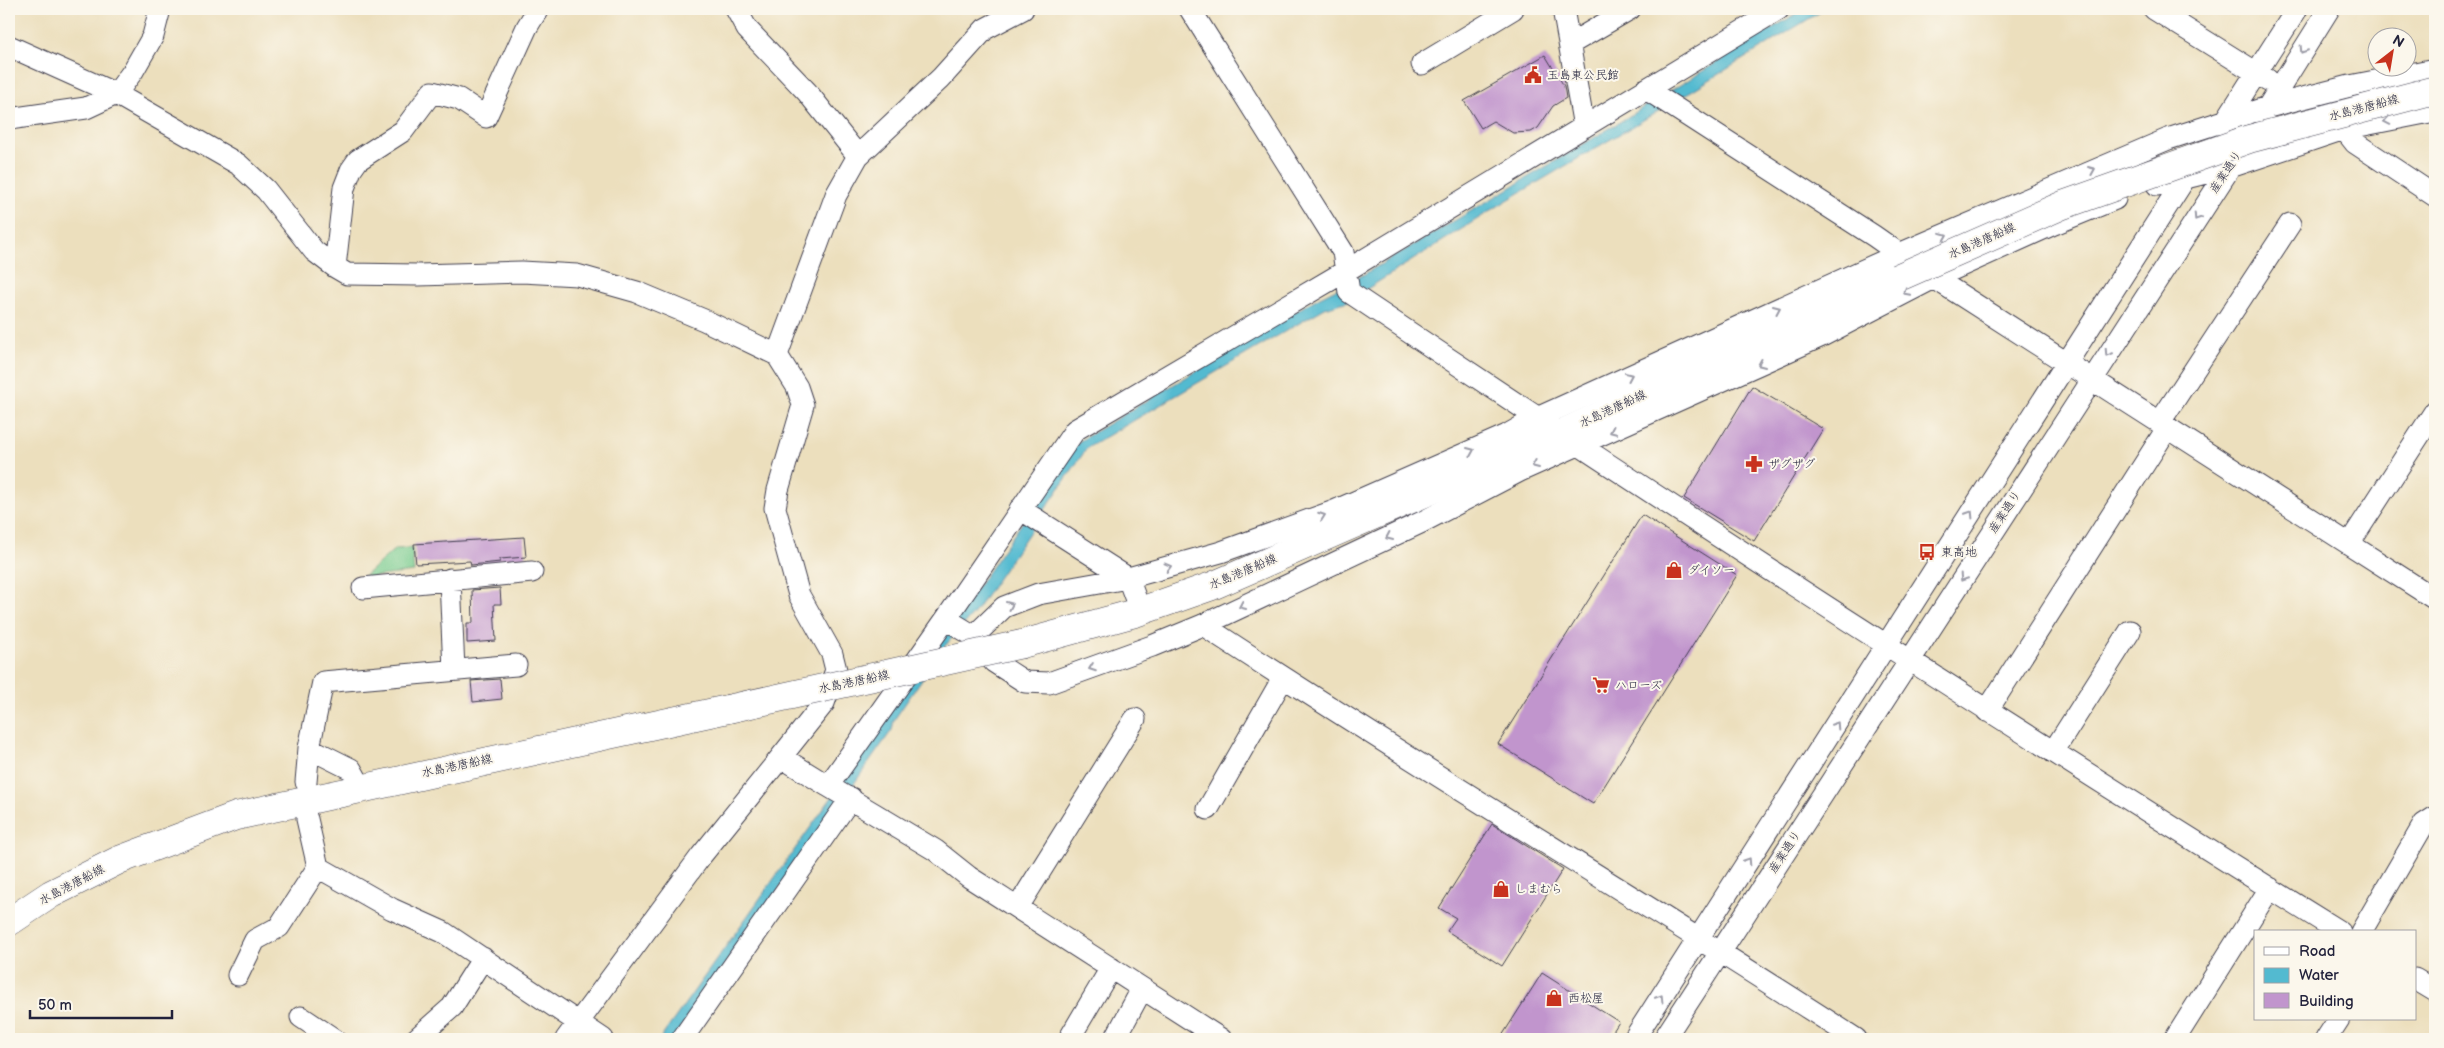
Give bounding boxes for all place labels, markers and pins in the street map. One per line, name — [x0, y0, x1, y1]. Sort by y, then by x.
public building icon: 玉島東公民館 — [1523, 65, 1543, 85]
place label: 玉島東公民館 — [1547, 68, 1619, 83]
pharmacy icon: ザグザグ — [1744, 454, 1764, 474]
place label: ザグザグ — [1768, 457, 1816, 472]
bus stop icon: 東高地 — [1917, 542, 1937, 562]
place label: 東高地 — [1941, 545, 1977, 560]
shop icon: ダイソー — [1664, 560, 1684, 580]
place label: ダイソー — [1688, 563, 1735, 578]
supermarket icon: ハローズ — [1591, 675, 1611, 695]
place label: ハローズ — [1615, 678, 1662, 693]
shop icon: しまむら — [1491, 879, 1511, 899]
place label: しまむら — [1515, 882, 1563, 897]
shop icon: 西松屋 — [1544, 988, 1564, 1008]
place label: 西松屋 — [1568, 991, 1604, 1006]

